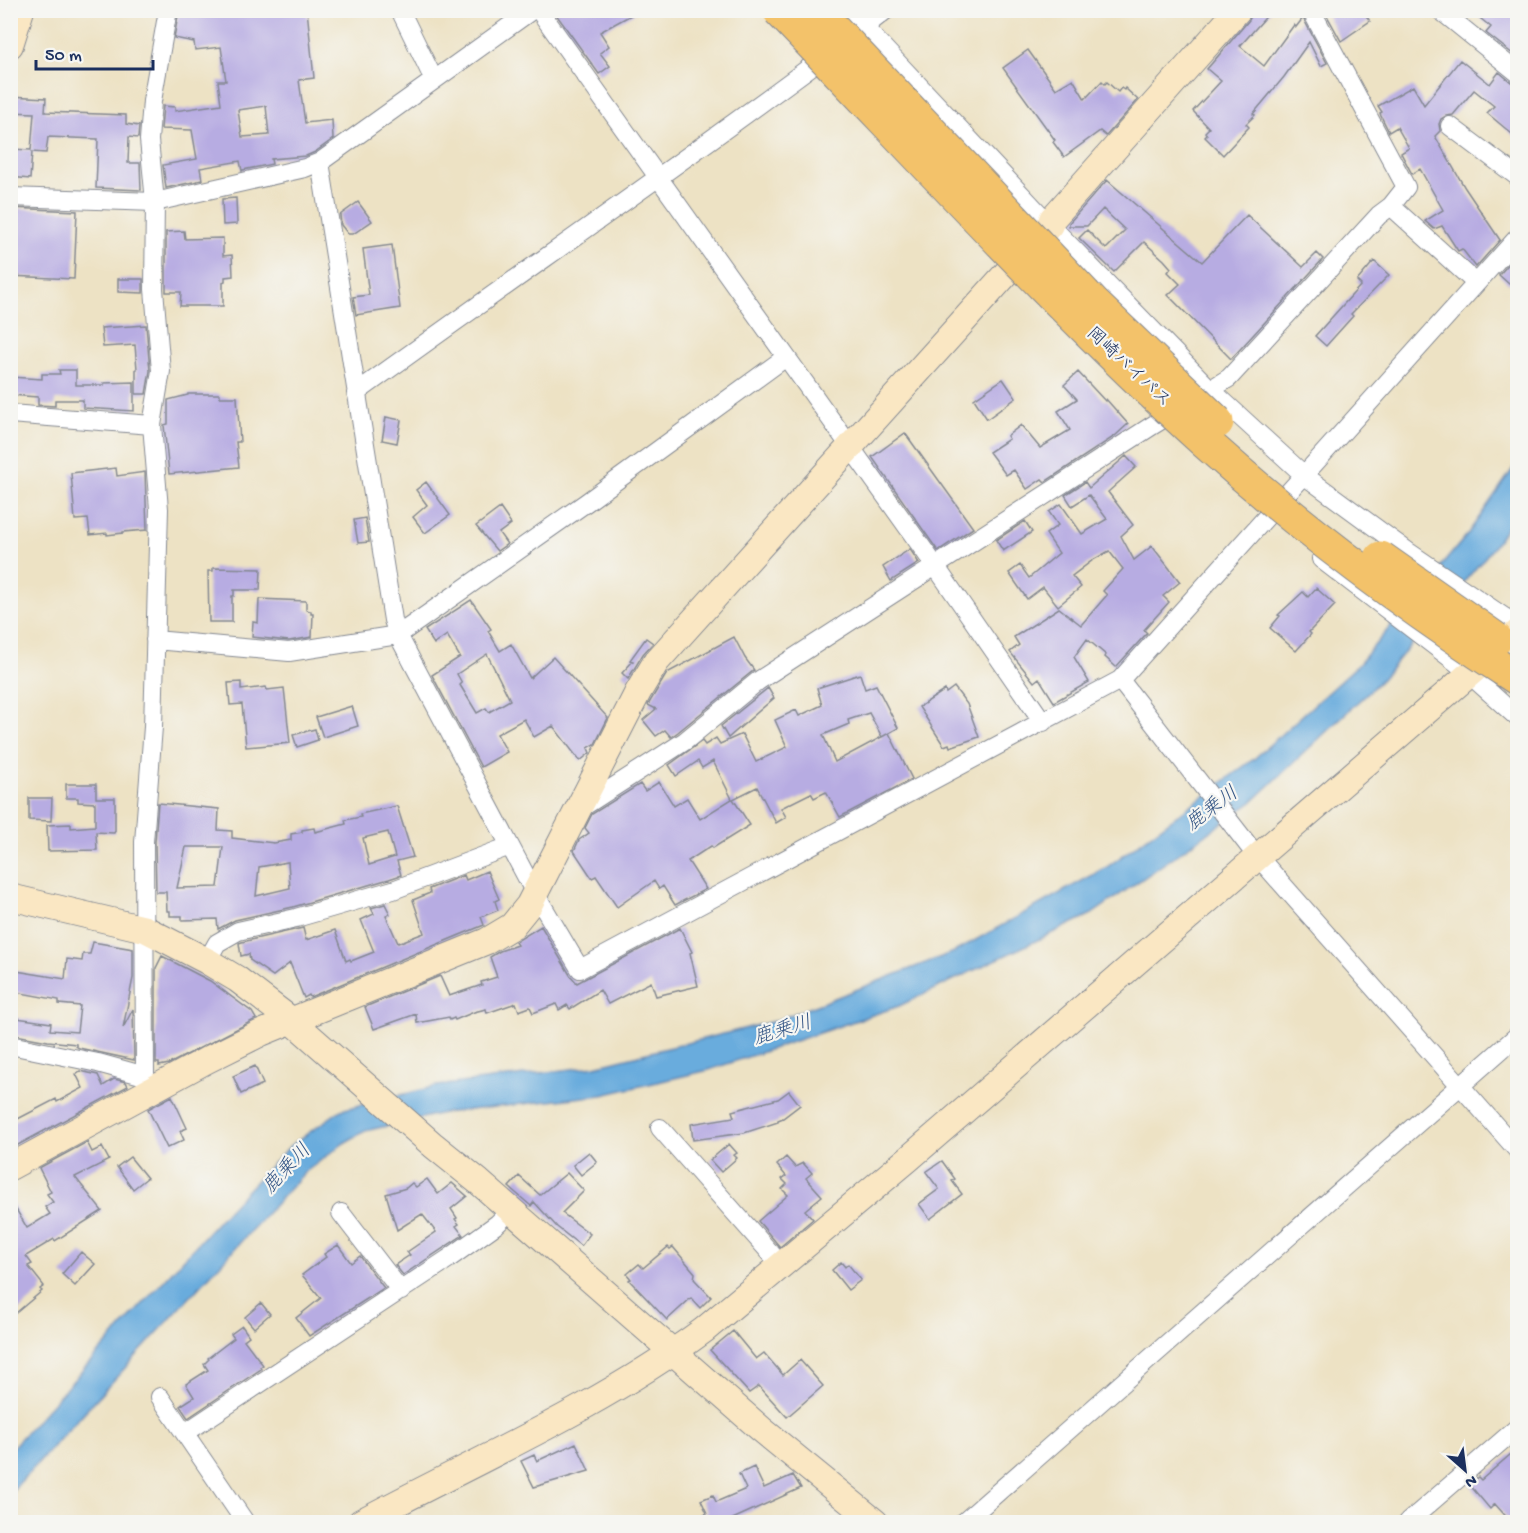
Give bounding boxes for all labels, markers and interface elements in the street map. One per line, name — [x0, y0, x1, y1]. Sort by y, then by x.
scale bar — [36, 33, 153, 71]
text: 50 m — [45, 46, 82, 67]
street label: 岡崎バイパス — [1081, 323, 1175, 412]
water label: 鹿乗川 — [1181, 781, 1244, 837]
water label: 鹿乗川 — [750, 1010, 815, 1052]
water label: 鹿乗川 — [258, 1139, 317, 1200]
north arrow — [1435, 1440, 1495, 1500]
text: N — [1461, 1469, 1479, 1491]

